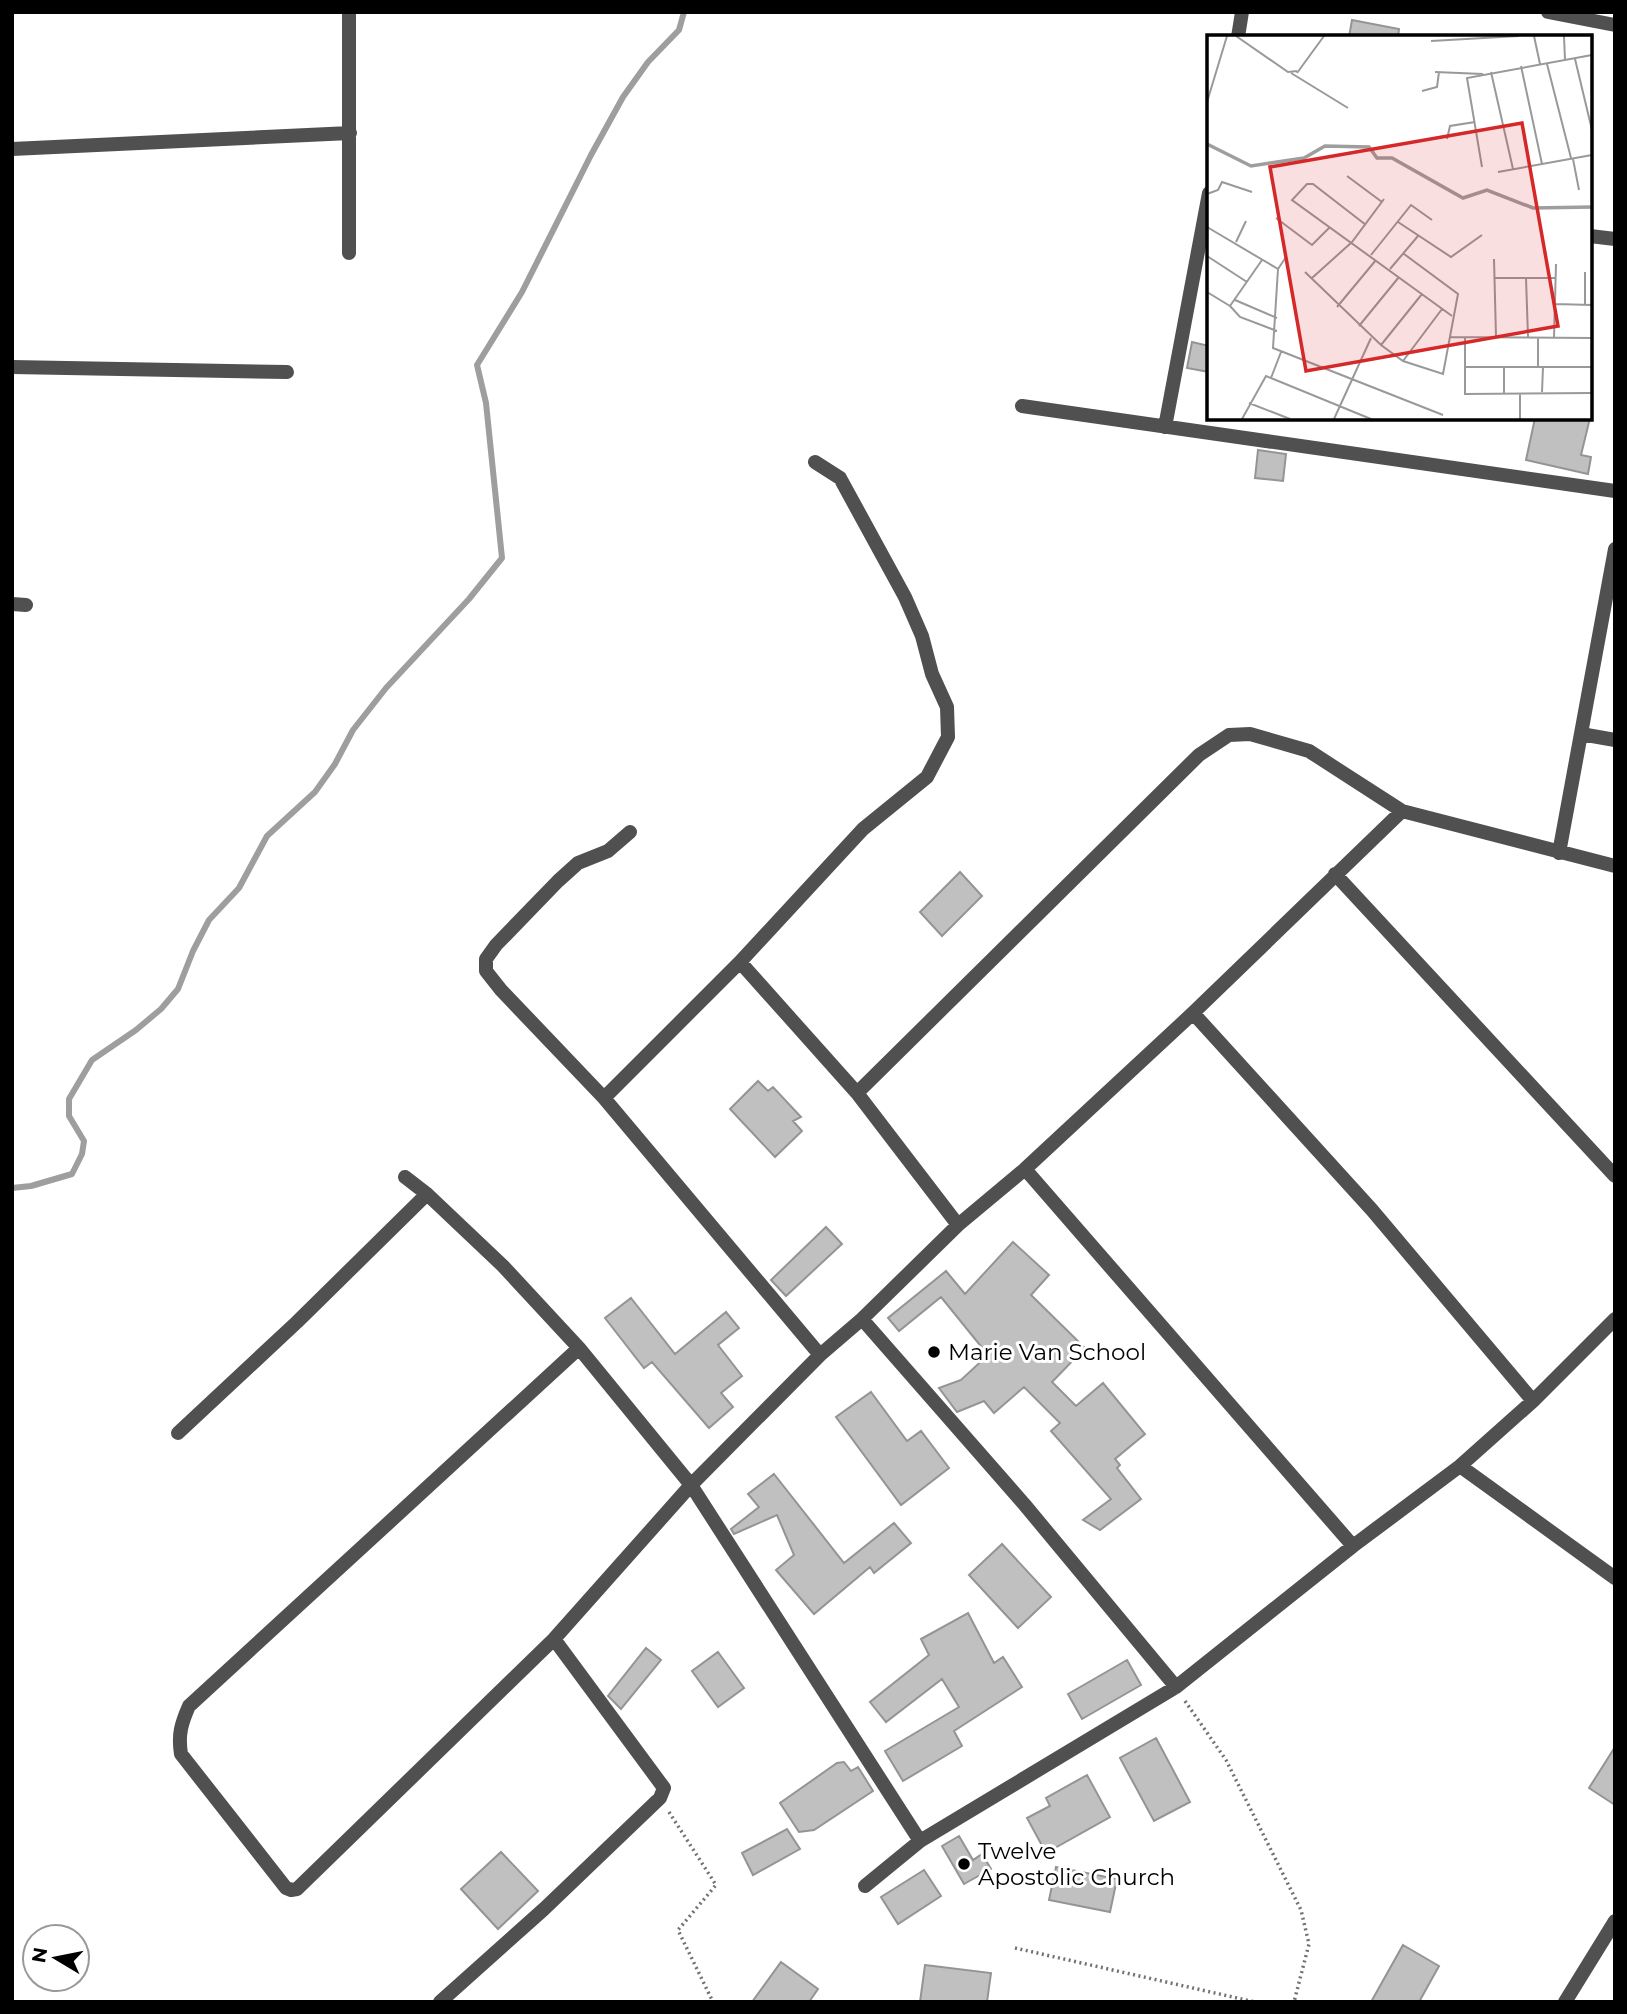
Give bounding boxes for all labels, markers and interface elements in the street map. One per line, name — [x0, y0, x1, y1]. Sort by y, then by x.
inset map — [1207, 35, 1592, 420]
place label: Marie Van School — [948, 1338, 1146, 1366]
marker: Marie Van School — [926, 1344, 942, 1360]
place label: Twelve Apostolic Church — [978, 1837, 1175, 1891]
marker: Twelve Apostolic Church — [956, 1856, 972, 1872]
north arrow — [21, 1923, 91, 1993]
text: N — [27, 1946, 52, 1965]

